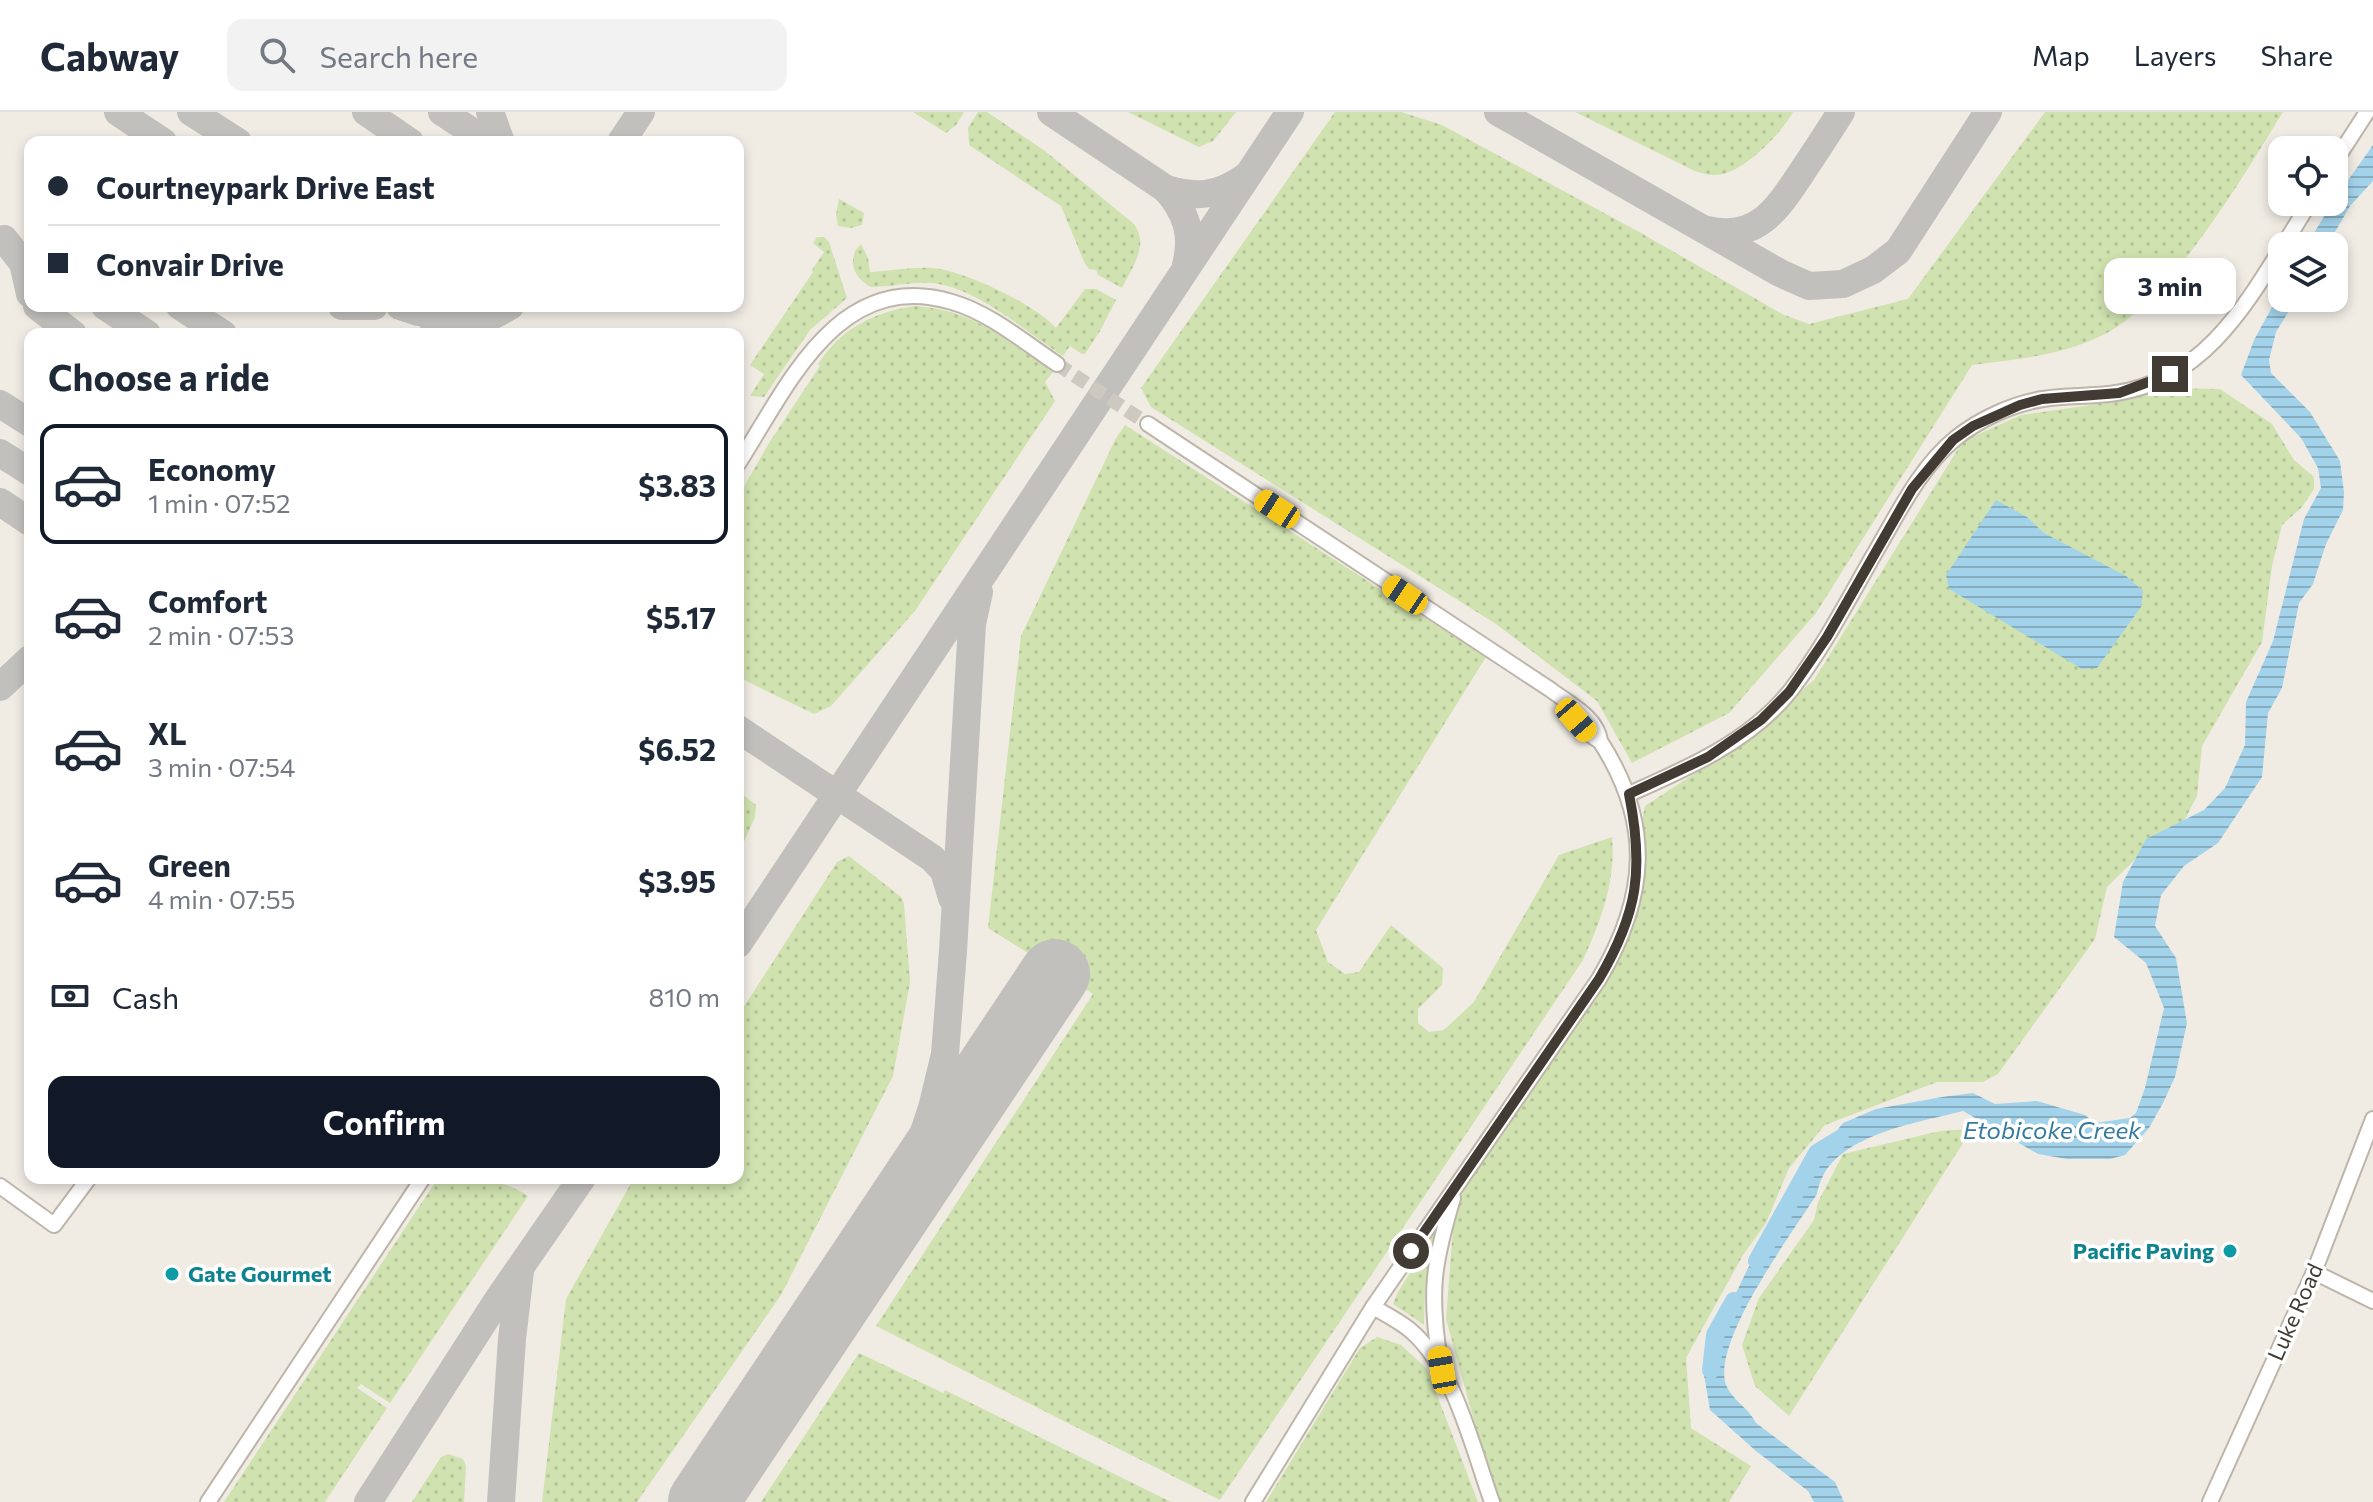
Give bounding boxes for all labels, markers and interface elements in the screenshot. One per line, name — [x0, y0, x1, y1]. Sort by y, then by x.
search box — [227, 19, 787, 91]
text: Cabway — [40, 32, 179, 79]
icon: search — [255, 33, 299, 77]
text: Search here — [319, 37, 478, 74]
text: Map — [2032, 38, 2090, 72]
text: Layers — [2134, 38, 2216, 72]
text: Share — [2260, 38, 2333, 72]
map controls — [2268, 136, 2348, 312]
button: locate — [2268, 136, 2348, 216]
text: Courtneypark Drive East — [96, 168, 435, 205]
button: layers — [2268, 232, 2348, 312]
text: Convair Drive — [96, 245, 284, 282]
callout: 3 min — [2104, 258, 2236, 314]
text: 3 min — [2137, 270, 2203, 301]
text: Choose a ride — [48, 354, 269, 398]
route end — [2152, 356, 2188, 392]
icon: car — [52, 448, 124, 520]
text: Economy — [148, 450, 276, 487]
text: $3.83 — [638, 466, 716, 503]
car — [1250, 486, 1304, 532]
text: 1 min · 07:52 — [148, 487, 291, 518]
car — [1378, 572, 1432, 618]
icon: car — [52, 580, 124, 652]
text: Comfort — [148, 582, 267, 619]
text: $5.17 — [646, 598, 716, 635]
text: 2 min · 07:53 — [148, 619, 294, 650]
car — [1551, 694, 1601, 746]
icon: car — [52, 712, 124, 784]
text: XL — [148, 714, 187, 751]
text: $6.52 — [638, 730, 716, 767]
text: 3 min · 07:54 — [148, 751, 295, 782]
icon: car — [52, 844, 124, 916]
text: Green — [148, 846, 231, 883]
text: $3.95 — [638, 862, 716, 899]
text: 4 min · 07:55 — [148, 883, 296, 914]
icon: cash — [48, 974, 92, 1018]
text: Cash — [112, 978, 179, 1015]
text: 810 m — [648, 981, 720, 1012]
button: Confirm — [48, 1076, 720, 1168]
water label: Etobicoke Creek — [1963, 1115, 2142, 1144]
route start — [1393, 1233, 1429, 1269]
place label: Pacific Paving — [2073, 1237, 2214, 1264]
marker: Pacific Paving — [2221, 1242, 2239, 1260]
street label: Luke Road — [2261, 1259, 2328, 1365]
place label: Gate Gourmet — [188, 1260, 331, 1287]
marker: Gate Gourmet — [163, 1265, 181, 1283]
car — [1426, 1344, 1458, 1396]

